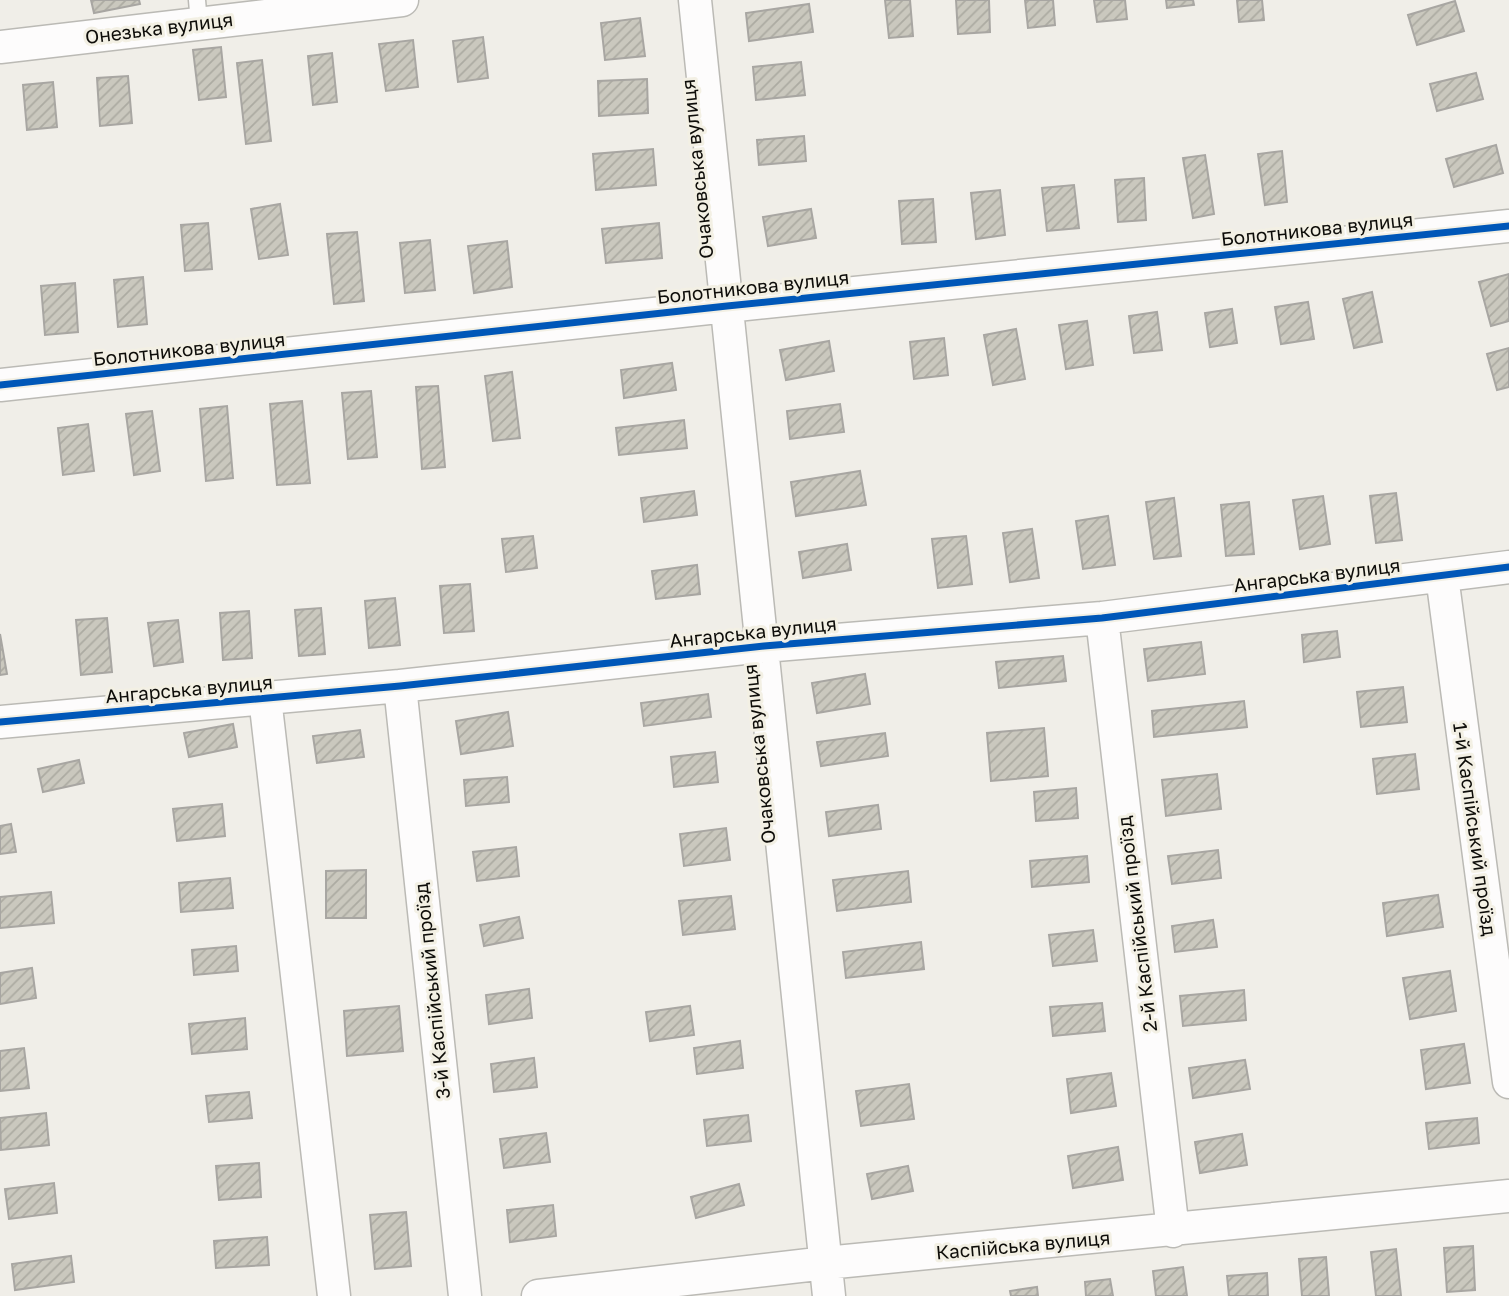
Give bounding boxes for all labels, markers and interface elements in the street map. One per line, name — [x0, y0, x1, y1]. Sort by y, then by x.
street label: Онезька вулиця — [84, 7, 234, 48]
street label: Очаковська вулиця — [676, 78, 717, 260]
street label: Болотникова вулиця — [1220, 207, 1414, 250]
street label: Болотникова вулиця — [656, 265, 850, 308]
street label: Болотникова вулиця — [92, 327, 286, 370]
street label: Ангарська вулиця — [1232, 553, 1402, 596]
street label: Ангарська вулиця — [668, 611, 838, 652]
street label: Очаковська вулиця — [738, 663, 779, 845]
street label: Ангарська вулиця — [104, 670, 274, 707]
street label: 1-й Каспійський проїзд — [1449, 721, 1502, 938]
street label: 2-й Каспійський проїзд — [1112, 814, 1161, 1033]
street label: 3-й Каспійський проїзд — [409, 881, 454, 1100]
street label: Каспійська вулиця — [935, 1225, 1111, 1264]

